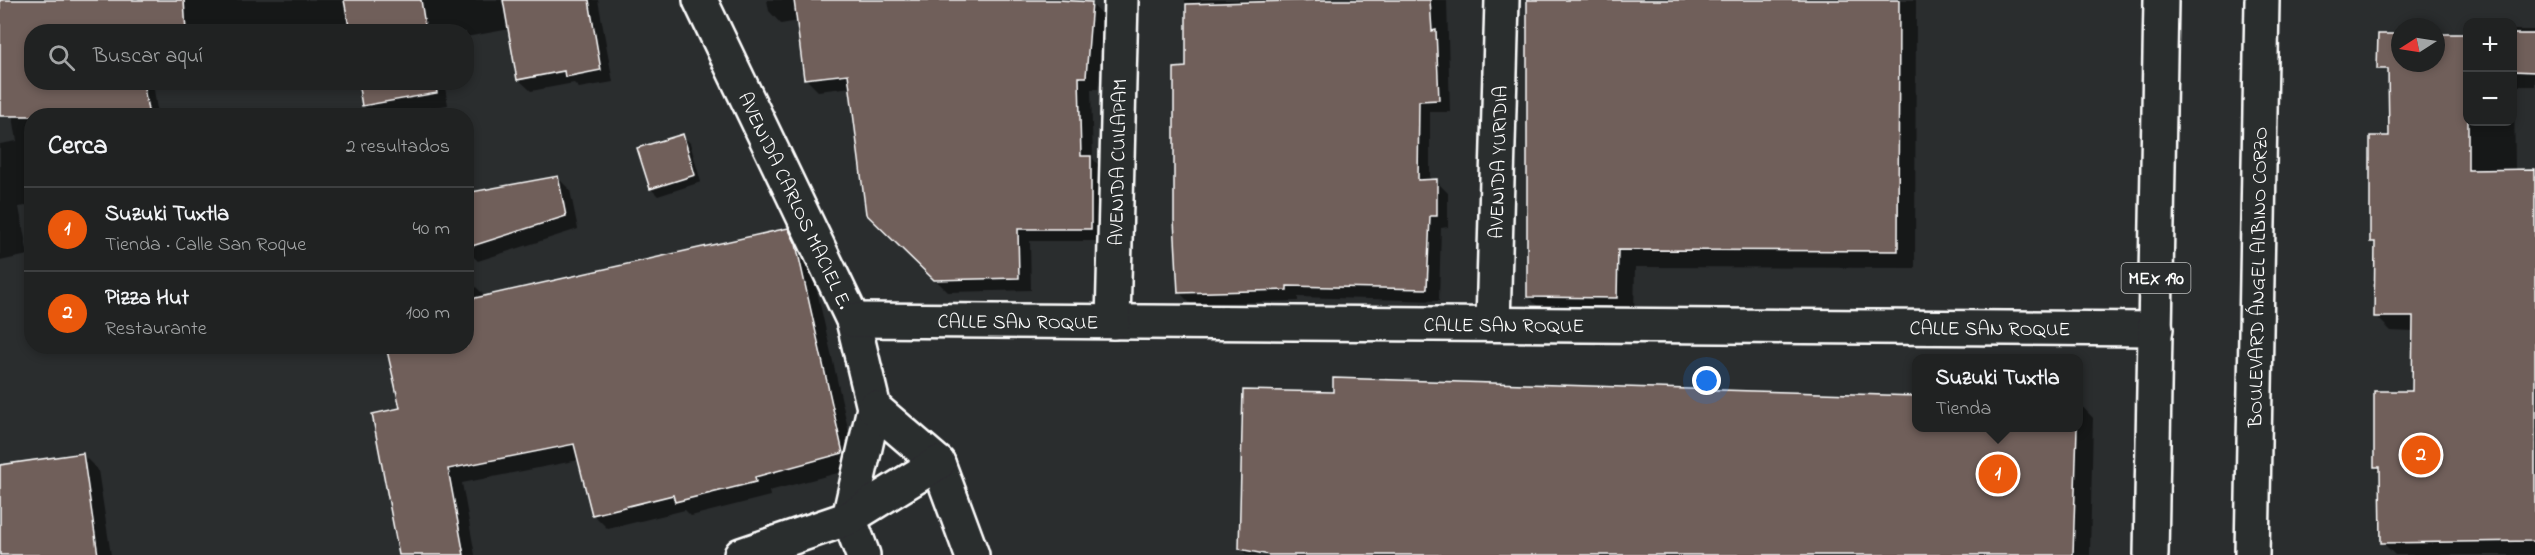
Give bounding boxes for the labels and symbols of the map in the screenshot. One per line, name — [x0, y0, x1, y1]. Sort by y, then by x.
north arrow — [2391, 18, 2445, 72]
street label: AVENIDA CUILAPAM — [1103, 78, 1136, 246]
street label: AVENIDA YURIDIA — [1483, 85, 1517, 239]
street label: AVENIDA CARLOS MACIEL E. — [729, 88, 858, 315]
street label: BOULEVARD ÁNGEL ALBINO CORZO — [2242, 126, 2277, 429]
road number: MEX 190 — [2122, 263, 2190, 293]
street label: CALLE SAN ROQUE — [937, 309, 1099, 339]
street label: CALLE SAN ROQUE — [1423, 312, 1585, 342]
street label: CALLE SAN ROQUE — [1909, 315, 2071, 345]
your location — [1692, 366, 1721, 395]
pin: 2 — [2402, 432, 2440, 478]
pin: 1 — [1978, 452, 2018, 496]

